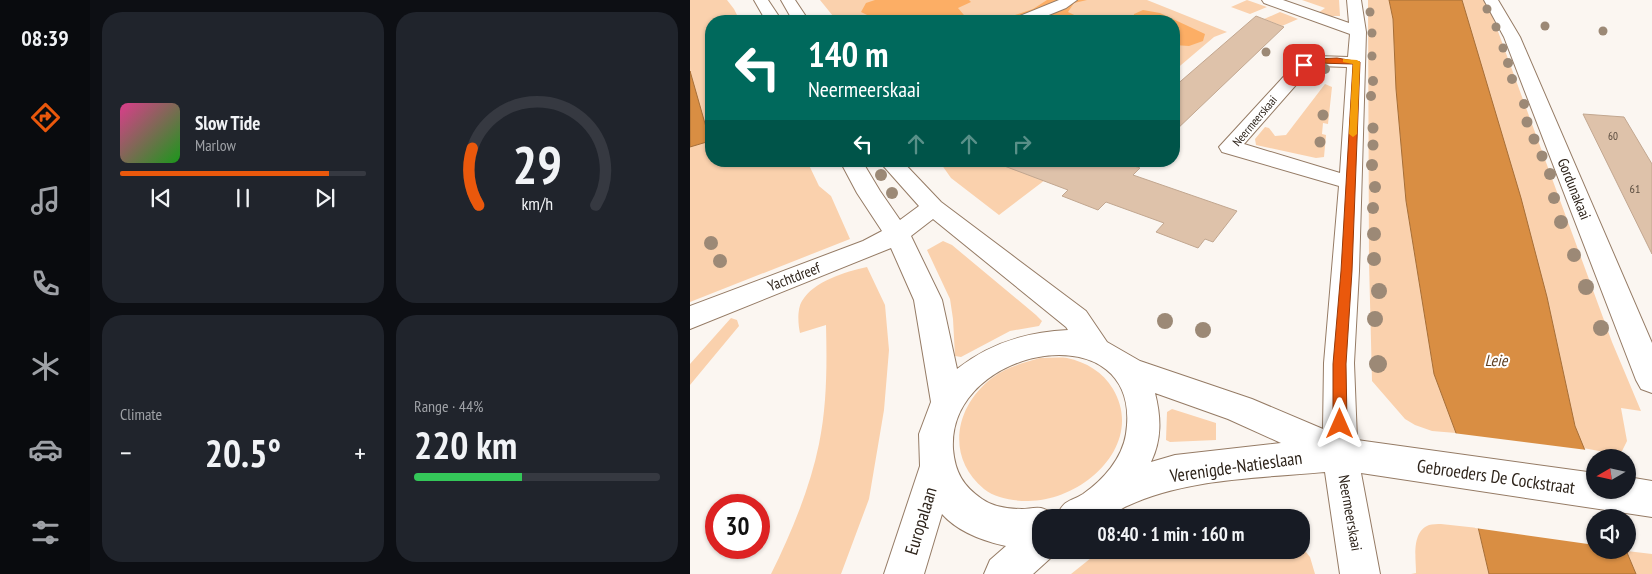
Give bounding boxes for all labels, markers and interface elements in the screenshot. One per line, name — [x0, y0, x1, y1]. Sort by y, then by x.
text: 08:39 — [21, 24, 69, 52]
text: 140 m — [808, 31, 889, 77]
icon: left — [725, 35, 790, 100]
pin — [1283, 44, 1325, 86]
icon: arrive — [1290, 51, 1318, 79]
text: Neermeerskaai — [808, 75, 921, 103]
street label: Neermeerskaai — [1229, 92, 1280, 149]
icon: directions — [28, 100, 63, 135]
text: Slow Tide — [195, 111, 260, 135]
house number: 60 — [1608, 129, 1618, 143]
icon: left — [849, 130, 877, 158]
icon: ahead — [902, 130, 930, 158]
icon: ahead — [955, 130, 983, 158]
icon: right — [1008, 130, 1036, 158]
text: 29 — [512, 131, 562, 198]
text: Marlow — [195, 135, 236, 155]
street label: Gordunakaai — [1554, 155, 1595, 222]
house number: 61 — [1630, 181, 1640, 196]
icon: music — [28, 183, 63, 218]
icon: previous — [147, 184, 175, 212]
icon: pause — [229, 184, 257, 212]
icon: next — [311, 184, 339, 212]
text: km/h — [521, 192, 553, 215]
street label: Yachtdreef — [765, 257, 824, 295]
icon: phone — [28, 266, 63, 301]
icon: climate — [28, 349, 63, 384]
water label: Leie — [1485, 350, 1509, 370]
text: Range · 44% — [414, 396, 483, 416]
position arrow — [1313, 397, 1365, 449]
text: Climate — [120, 404, 162, 424]
text: 220 km — [414, 420, 517, 469]
text: 20.5° — [205, 428, 281, 477]
icon: car — [28, 432, 63, 467]
text: − — [120, 434, 132, 471]
text: + — [354, 434, 366, 471]
street label: Verenigde-Natieslaan — [1167, 446, 1303, 487]
north arrow — [1586, 449, 1636, 499]
map controls — [1586, 449, 1636, 559]
street label: Gebroeders De Cockstraat — [1416, 454, 1577, 499]
street label: Neermeerskaai — [1334, 473, 1367, 552]
street label: Europalaan — [899, 484, 942, 558]
speed limit sign: 30 — [705, 494, 770, 559]
button: sound — [1586, 509, 1636, 559]
icon: filters — [28, 515, 63, 550]
text: 08:40 · 1 min · 160 m — [1098, 522, 1244, 546]

